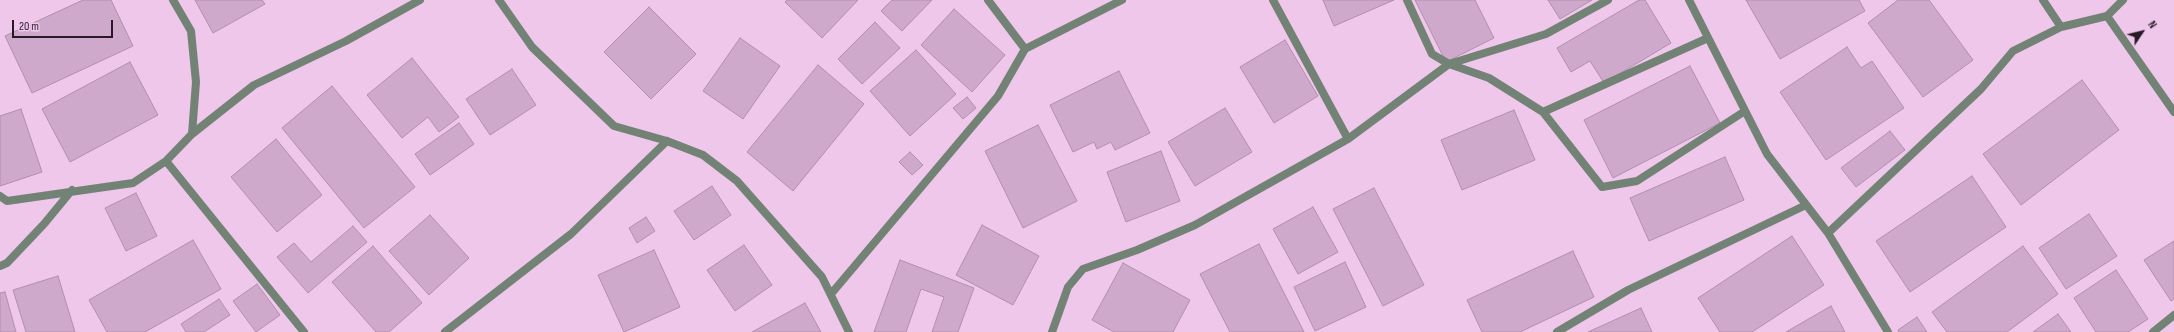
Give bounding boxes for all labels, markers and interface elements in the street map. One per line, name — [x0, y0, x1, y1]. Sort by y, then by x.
scale bar — [14, 12, 115, 38]
north arrow — [2122, 12, 2162, 52]
text: 20 m — [19, 19, 39, 34]
text: N — [2145, 19, 2159, 31]

